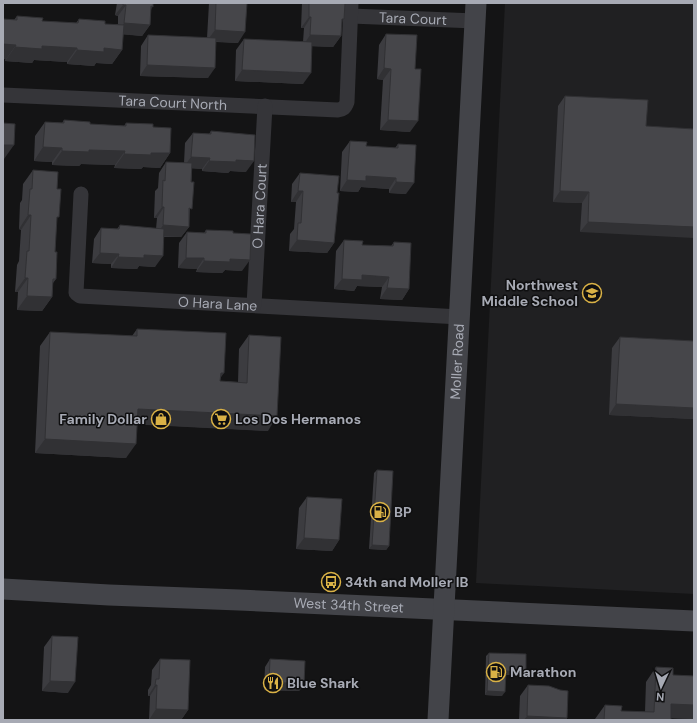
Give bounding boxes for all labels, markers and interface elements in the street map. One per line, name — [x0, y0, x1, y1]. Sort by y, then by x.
street label: Tara Court — [379, 8, 447, 29]
street label: Tara Court North — [118, 91, 227, 114]
street label: O Hara Court — [248, 163, 271, 249]
place label: Northwest Middle School — [482, 276, 578, 310]
school or university icon: Northwest Middle School — [581, 282, 603, 304]
street label: O Hara Lane — [178, 292, 258, 315]
street label: Moller Road — [446, 323, 468, 400]
shop icon: Family Dollar — [150, 408, 172, 430]
supermarket icon: Los Dos Hermanos — [210, 408, 232, 430]
place label: Family Dollar — [59, 410, 147, 428]
place label: Los Dos Hermanos — [235, 410, 361, 428]
fuel station icon: BP — [369, 501, 391, 523]
place label: BP — [394, 503, 412, 521]
bus stop icon: 34th and Moller IB — [320, 571, 342, 593]
place label: 34th and Moller IB — [345, 573, 469, 591]
street label: West 34th Street — [293, 594, 404, 617]
fuel station icon: Marathon — [485, 661, 507, 683]
place label: Marathon — [510, 663, 576, 681]
north arrow — [641, 667, 681, 707]
restaurant icon: Blue Shark — [262, 672, 284, 694]
place label: Blue Shark — [287, 674, 359, 692]
text: N — [656, 690, 665, 704]

